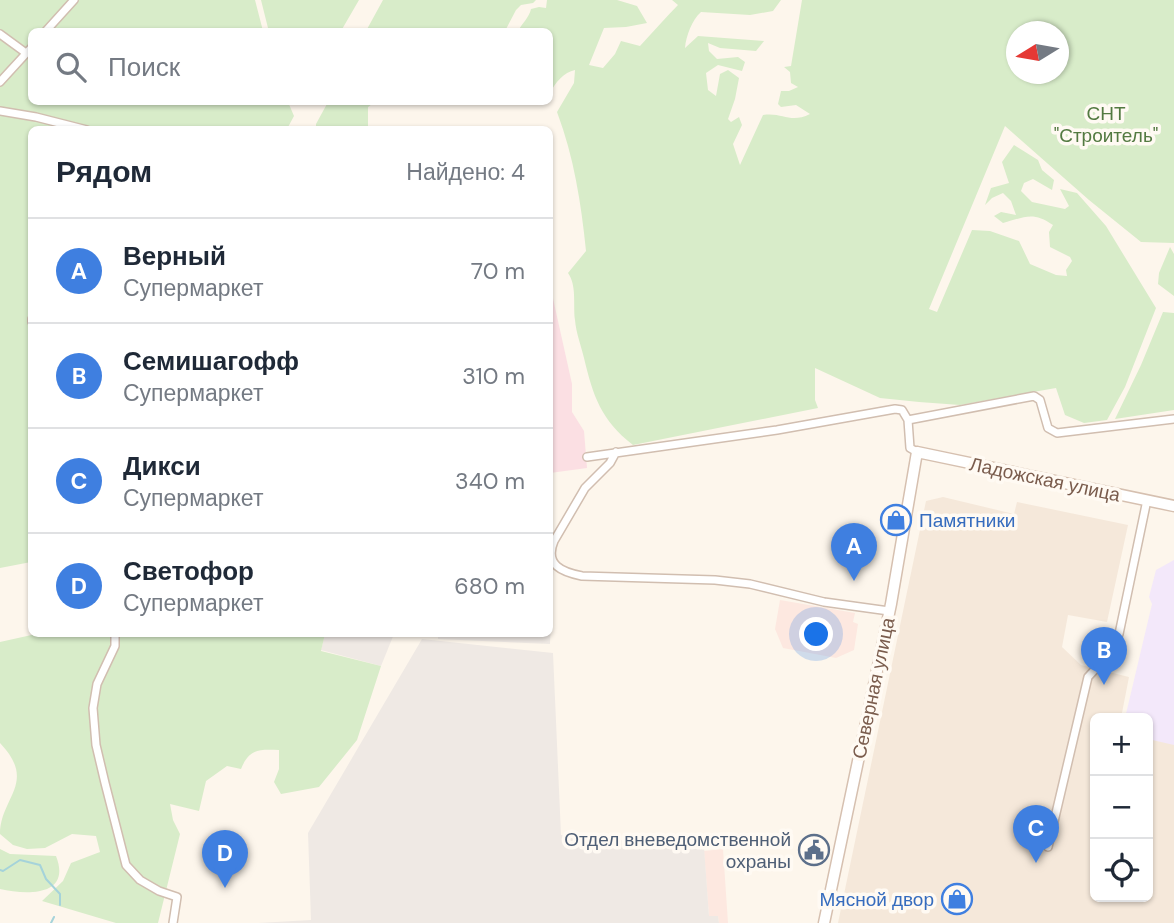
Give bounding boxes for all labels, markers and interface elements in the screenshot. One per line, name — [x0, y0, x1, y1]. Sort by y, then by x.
north arrow — [1006, 21, 1069, 84]
search box — [28, 28, 553, 105]
icon: search — [52, 48, 90, 86]
text: Поиск — [108, 50, 180, 84]
park label: СНТ "Строитель" — [1054, 101, 1158, 148]
text: Рядом — [56, 152, 152, 191]
text: Найдено: 4 — [406, 157, 525, 187]
text: Верный — [123, 239, 226, 273]
text: A — [71, 256, 87, 286]
text: 70 m — [471, 256, 525, 286]
text: Супермаркет — [123, 273, 263, 303]
text: Семишагофф — [123, 344, 299, 378]
text: B — [72, 361, 86, 391]
text: 310 m — [462, 361, 525, 391]
text: Супермаркет — [123, 378, 263, 408]
text: Дикси — [123, 449, 201, 483]
street label: Ладожская улица — [967, 451, 1123, 508]
text: C — [71, 466, 87, 496]
text: 340 m — [455, 466, 525, 496]
text: Супермаркет — [123, 483, 263, 513]
shop icon: Памятники — [879, 503, 913, 537]
place label: Памятники — [919, 508, 1015, 533]
pin: A — [831, 523, 877, 581]
text: Светофор — [123, 554, 254, 588]
text: D — [71, 571, 87, 601]
text: 680 m — [454, 571, 525, 601]
text: Супермаркет — [123, 588, 263, 618]
street label: Северная улица — [846, 615, 901, 761]
your location — [799, 617, 833, 651]
pin: B — [1081, 627, 1127, 685]
map controls — [1090, 713, 1153, 902]
button: + — [1090, 713, 1153, 776]
button: − — [1090, 776, 1153, 839]
pin: C — [1013, 805, 1059, 863]
place label: Отдел вневедомственной охраны — [564, 827, 791, 874]
pin: D — [202, 830, 248, 888]
public building icon: Отдел вневедомственной охраны — [797, 833, 831, 867]
button: locate — [1090, 839, 1153, 902]
shop icon: Мясной двор — [940, 882, 974, 916]
place label: Мясной двор — [820, 887, 934, 912]

